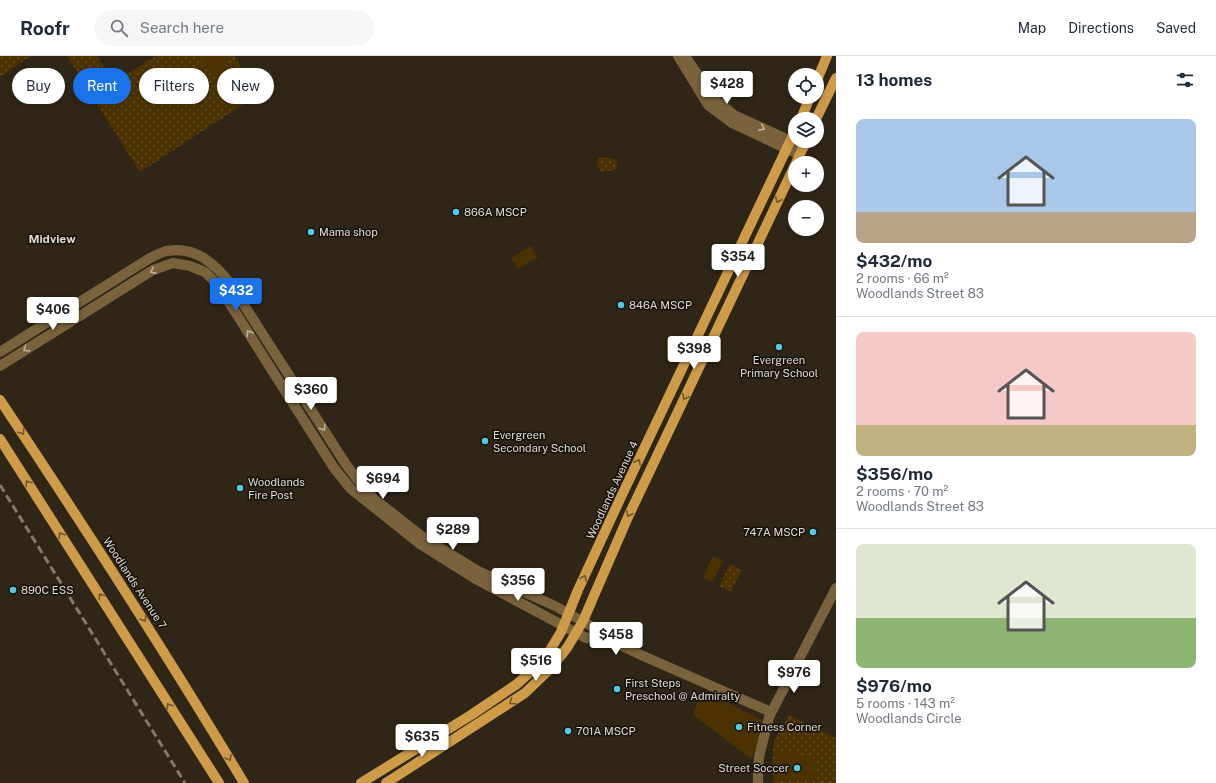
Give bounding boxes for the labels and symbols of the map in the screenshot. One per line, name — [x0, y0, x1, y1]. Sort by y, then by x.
pin: $428 — [703, 71, 751, 105]
one-way arrow — [758, 123, 765, 131]
one-way arrow — [775, 196, 783, 204]
place label: 866A MSCP — [464, 206, 527, 218]
marker: 866A MSCP — [451, 207, 461, 217]
place label: Mama shop — [319, 226, 378, 238]
marker: Mama shop — [306, 227, 316, 237]
district label: Midview — [28, 232, 76, 246]
pin: $354 — [714, 244, 762, 278]
one-way arrow — [150, 266, 158, 274]
pin: $432 — [212, 278, 260, 312]
pin: $406 — [29, 297, 77, 331]
place label: 846A MSCP — [629, 299, 692, 311]
marker: 846A MSCP — [616, 300, 626, 310]
one-way arrow — [246, 330, 253, 337]
pin: $398 — [670, 336, 718, 370]
marker: Evergreen Primary School — [774, 342, 784, 352]
one-way arrow — [23, 344, 30, 352]
place label: Evergreen Primary School — [740, 354, 818, 379]
pin: $360 — [287, 377, 335, 411]
one-way arrow — [682, 393, 690, 400]
one-way arrow — [318, 424, 325, 431]
one-way arrow — [17, 428, 24, 435]
place label: Evergreen Secondary School — [493, 429, 586, 454]
marker: Evergreen Secondary School — [480, 436, 490, 446]
street label: Woodlands Avenue 4 — [584, 439, 640, 541]
one-way arrow — [633, 459, 641, 466]
pin: $694 — [359, 466, 407, 500]
place label: Woodlands Fire Post — [248, 476, 305, 501]
one-way arrow — [25, 480, 33, 487]
marker: Woodlands Fire Post — [235, 483, 245, 493]
one-way arrow — [626, 510, 634, 518]
pin: $289 — [429, 517, 477, 551]
place label: 747A MSCP — [743, 526, 805, 538]
marker: 747A MSCP — [808, 527, 818, 537]
one-way arrow — [58, 532, 66, 539]
street label: Woodlands Avenue 7 — [101, 535, 169, 631]
pin: $356 — [494, 568, 542, 602]
one-way arrow — [579, 575, 587, 582]
place label: 890C ESS — [21, 584, 74, 596]
marker: 890C ESS — [8, 585, 18, 595]
one-way arrow — [98, 594, 105, 601]
one-way arrow — [139, 615, 146, 622]
pin: $458 — [592, 622, 640, 656]
pin: $516 — [512, 648, 560, 682]
pin: $976 — [770, 660, 818, 694]
place label: First Steps Preschool @ Admiralty — [625, 677, 740, 702]
marker: First Steps Preschool @ Admiralty — [612, 684, 622, 694]
one-way arrow — [510, 697, 517, 704]
one-way arrow — [167, 703, 174, 710]
place label: Fitness Corner — [747, 721, 822, 733]
marker: Fitness Corner — [734, 722, 744, 732]
pin: $635 — [398, 724, 446, 758]
place label: 701A MSCP — [576, 725, 636, 737]
marker: 701A MSCP — [563, 726, 573, 736]
one-way arrow — [225, 754, 232, 761]
place label: Street Soccer — [718, 762, 789, 774]
marker: Street Soccer — [792, 763, 802, 773]

